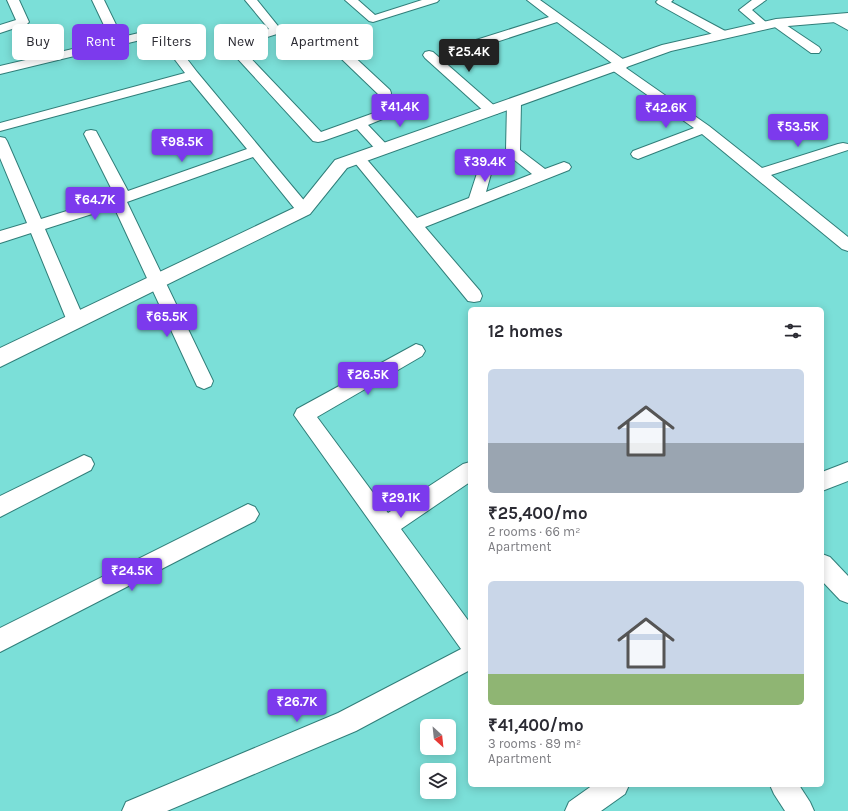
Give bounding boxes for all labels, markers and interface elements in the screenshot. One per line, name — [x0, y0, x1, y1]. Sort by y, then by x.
chip: Buy — [12, 24, 64, 60]
chip: Rent — [72, 24, 129, 60]
chip: Filters — [137, 24, 206, 60]
chip: New — [214, 24, 268, 60]
chip: Apartment — [276, 24, 373, 60]
pin: ₹25.4K — [436, 39, 502, 73]
text: ₹25.4K — [448, 44, 490, 59]
pin: ₹41.4K — [367, 94, 433, 128]
pin: ₹42.6K — [633, 95, 699, 129]
text: ₹41.4K — [381, 99, 419, 114]
text: ₹42.6K — [645, 100, 687, 115]
pin: ₹53.5K — [765, 114, 831, 148]
text: ₹53.5K — [777, 119, 819, 134]
pin: ₹98.5K — [149, 129, 215, 163]
text: ₹98.5K — [161, 134, 203, 149]
pin: ₹39.4K — [452, 149, 518, 183]
text: ₹39.4K — [464, 154, 506, 169]
pin: ₹64.7K — [62, 187, 128, 221]
text: ₹64.7K — [75, 192, 115, 207]
pin: ₹65.5K — [134, 304, 200, 338]
text: ₹65.5K — [146, 309, 188, 324]
icon: filters — [782, 320, 804, 342]
text: 12 homes — [488, 321, 563, 341]
pin: ₹26.5K — [335, 362, 401, 396]
text: ₹26.5K — [347, 367, 389, 382]
icon: home — [610, 395, 682, 467]
pin: ₹29.1K — [368, 485, 434, 519]
text: ₹29.1K — [381, 490, 421, 505]
text: ₹25,400/mo — [488, 503, 588, 523]
text: 2 rooms · 66 m² — [488, 524, 580, 539]
text: Apartment — [488, 539, 551, 554]
pin: ₹24.5K — [99, 558, 165, 592]
text: ₹24.5K — [111, 563, 153, 578]
icon: home — [610, 607, 682, 679]
pin: ₹26.7K — [264, 689, 330, 723]
text: ₹26.7K — [277, 694, 317, 709]
text: ₹41,400/mo — [488, 715, 584, 735]
north arrow — [420, 719, 456, 755]
map controls — [420, 719, 456, 799]
text: 3 rooms · 89 m² — [488, 736, 581, 751]
text: Apartment — [488, 751, 551, 766]
button: layers — [420, 763, 456, 799]

